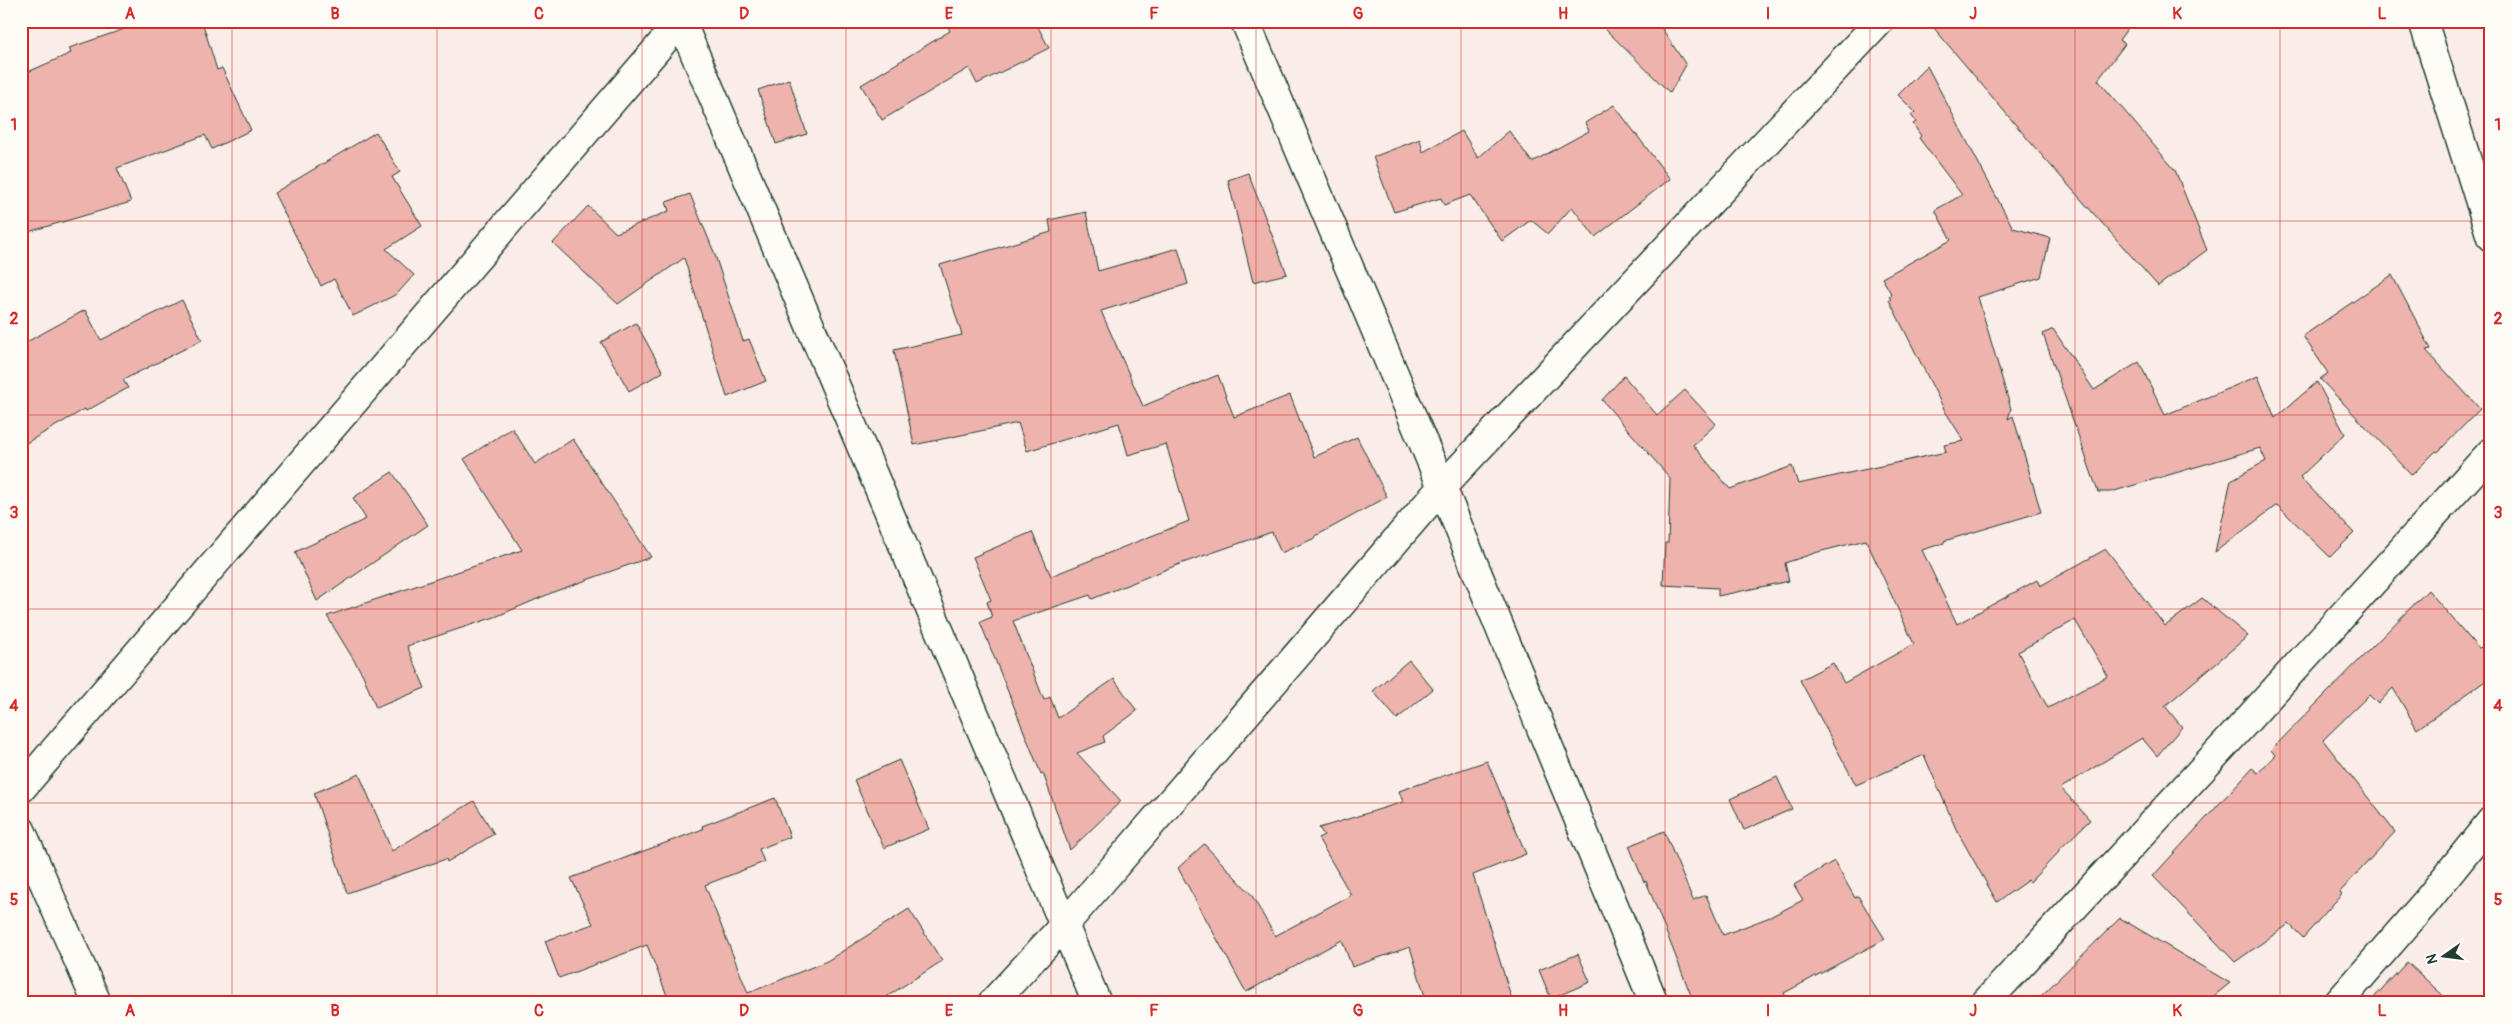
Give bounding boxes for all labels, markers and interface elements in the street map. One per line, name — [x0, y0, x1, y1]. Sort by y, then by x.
text: A — [125, 4, 136, 24]
text: B — [330, 4, 340, 24]
text: C — [534, 4, 544, 24]
text: D — [739, 4, 749, 24]
text: E — [945, 4, 954, 24]
text: F — [1149, 4, 1159, 24]
text: G — [1353, 4, 1364, 24]
text: H — [1558, 4, 1568, 24]
text: I — [1766, 4, 1770, 24]
text: J — [1969, 4, 1977, 24]
text: K — [2172, 4, 2182, 24]
text: L — [2377, 4, 2387, 24]
text: 1 — [11, 115, 17, 135]
text: 1 — [2495, 115, 2501, 135]
text: 2 — [10, 309, 19, 329]
text: 2 — [2494, 309, 2503, 329]
text: 3 — [10, 503, 19, 523]
text: 3 — [2494, 503, 2503, 523]
text: 4 — [9, 696, 19, 716]
text: 4 — [2493, 696, 2503, 716]
text: 5 — [10, 890, 19, 910]
text: 5 — [2494, 890, 2503, 910]
north arrow — [2420, 932, 2470, 982]
text: N — [2422, 952, 2441, 966]
text: A — [125, 1001, 136, 1021]
text: B — [330, 1001, 340, 1021]
text: C — [534, 1001, 544, 1021]
text: D — [739, 1001, 749, 1021]
text: E — [945, 1001, 954, 1021]
text: F — [1149, 1001, 1159, 1021]
text: G — [1353, 1001, 1364, 1021]
text: H — [1558, 1001, 1568, 1021]
text: I — [1766, 1001, 1770, 1021]
text: J — [1969, 1001, 1977, 1021]
text: K — [2172, 1001, 2182, 1021]
text: L — [2377, 1001, 2387, 1021]

